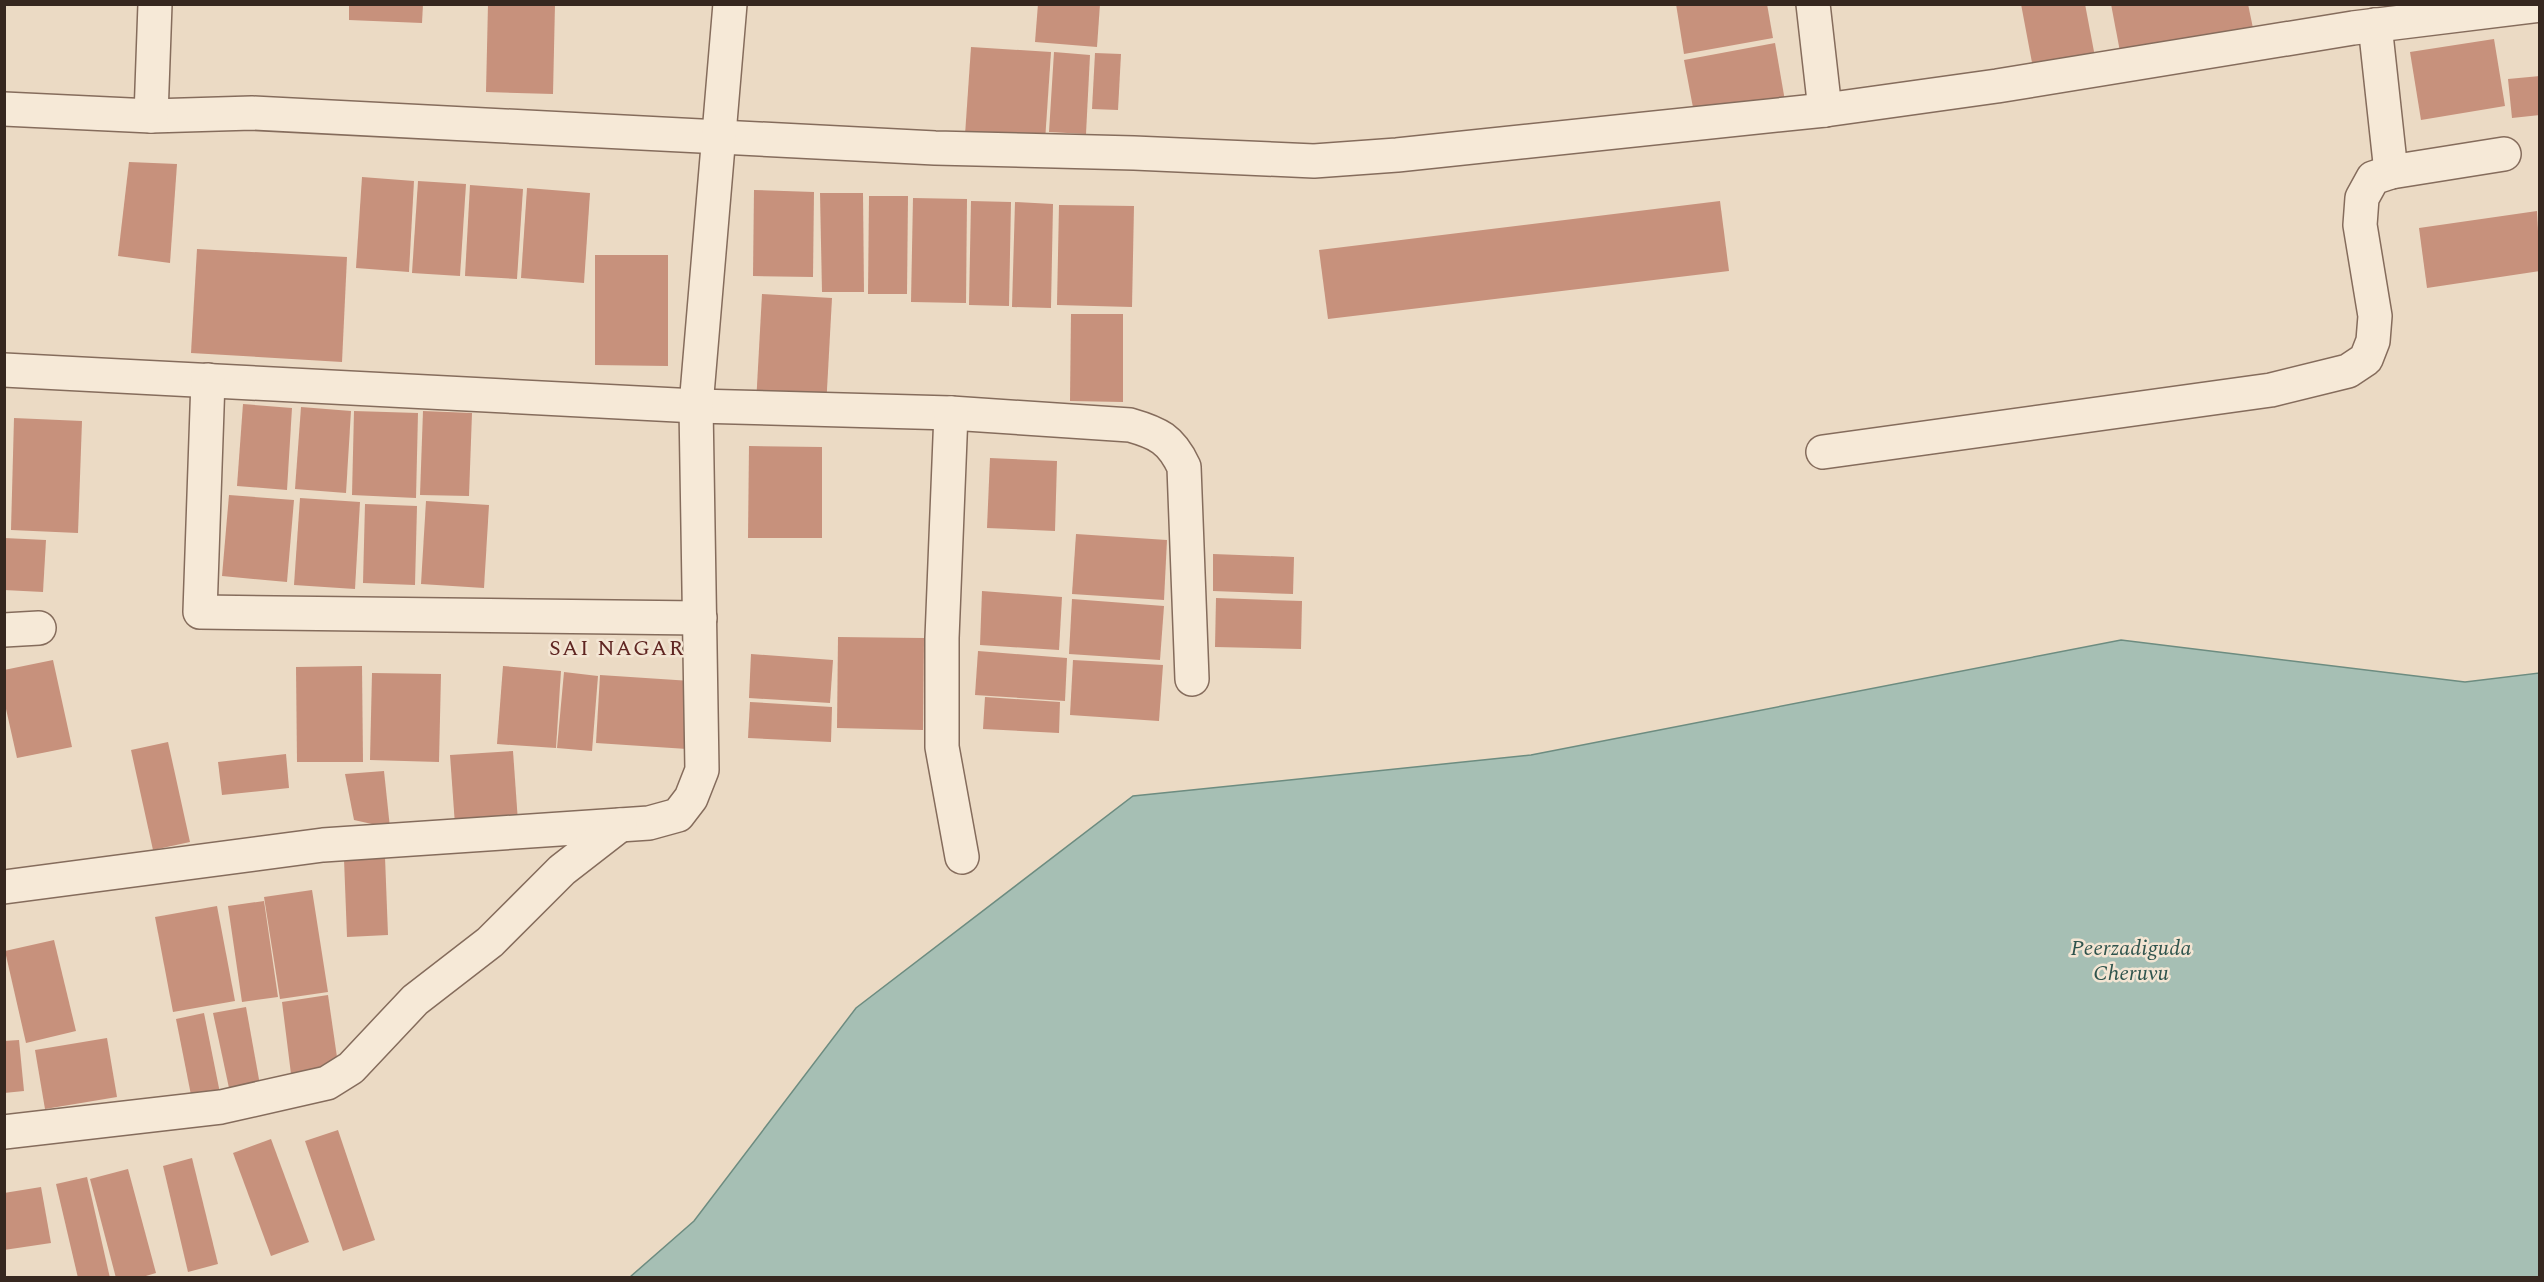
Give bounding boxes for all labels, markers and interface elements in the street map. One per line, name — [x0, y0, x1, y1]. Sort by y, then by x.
district label: SAI NAGAR — [549, 632, 685, 665]
water label: Peerzadiguda Cheruvu — [2071, 932, 2191, 990]

